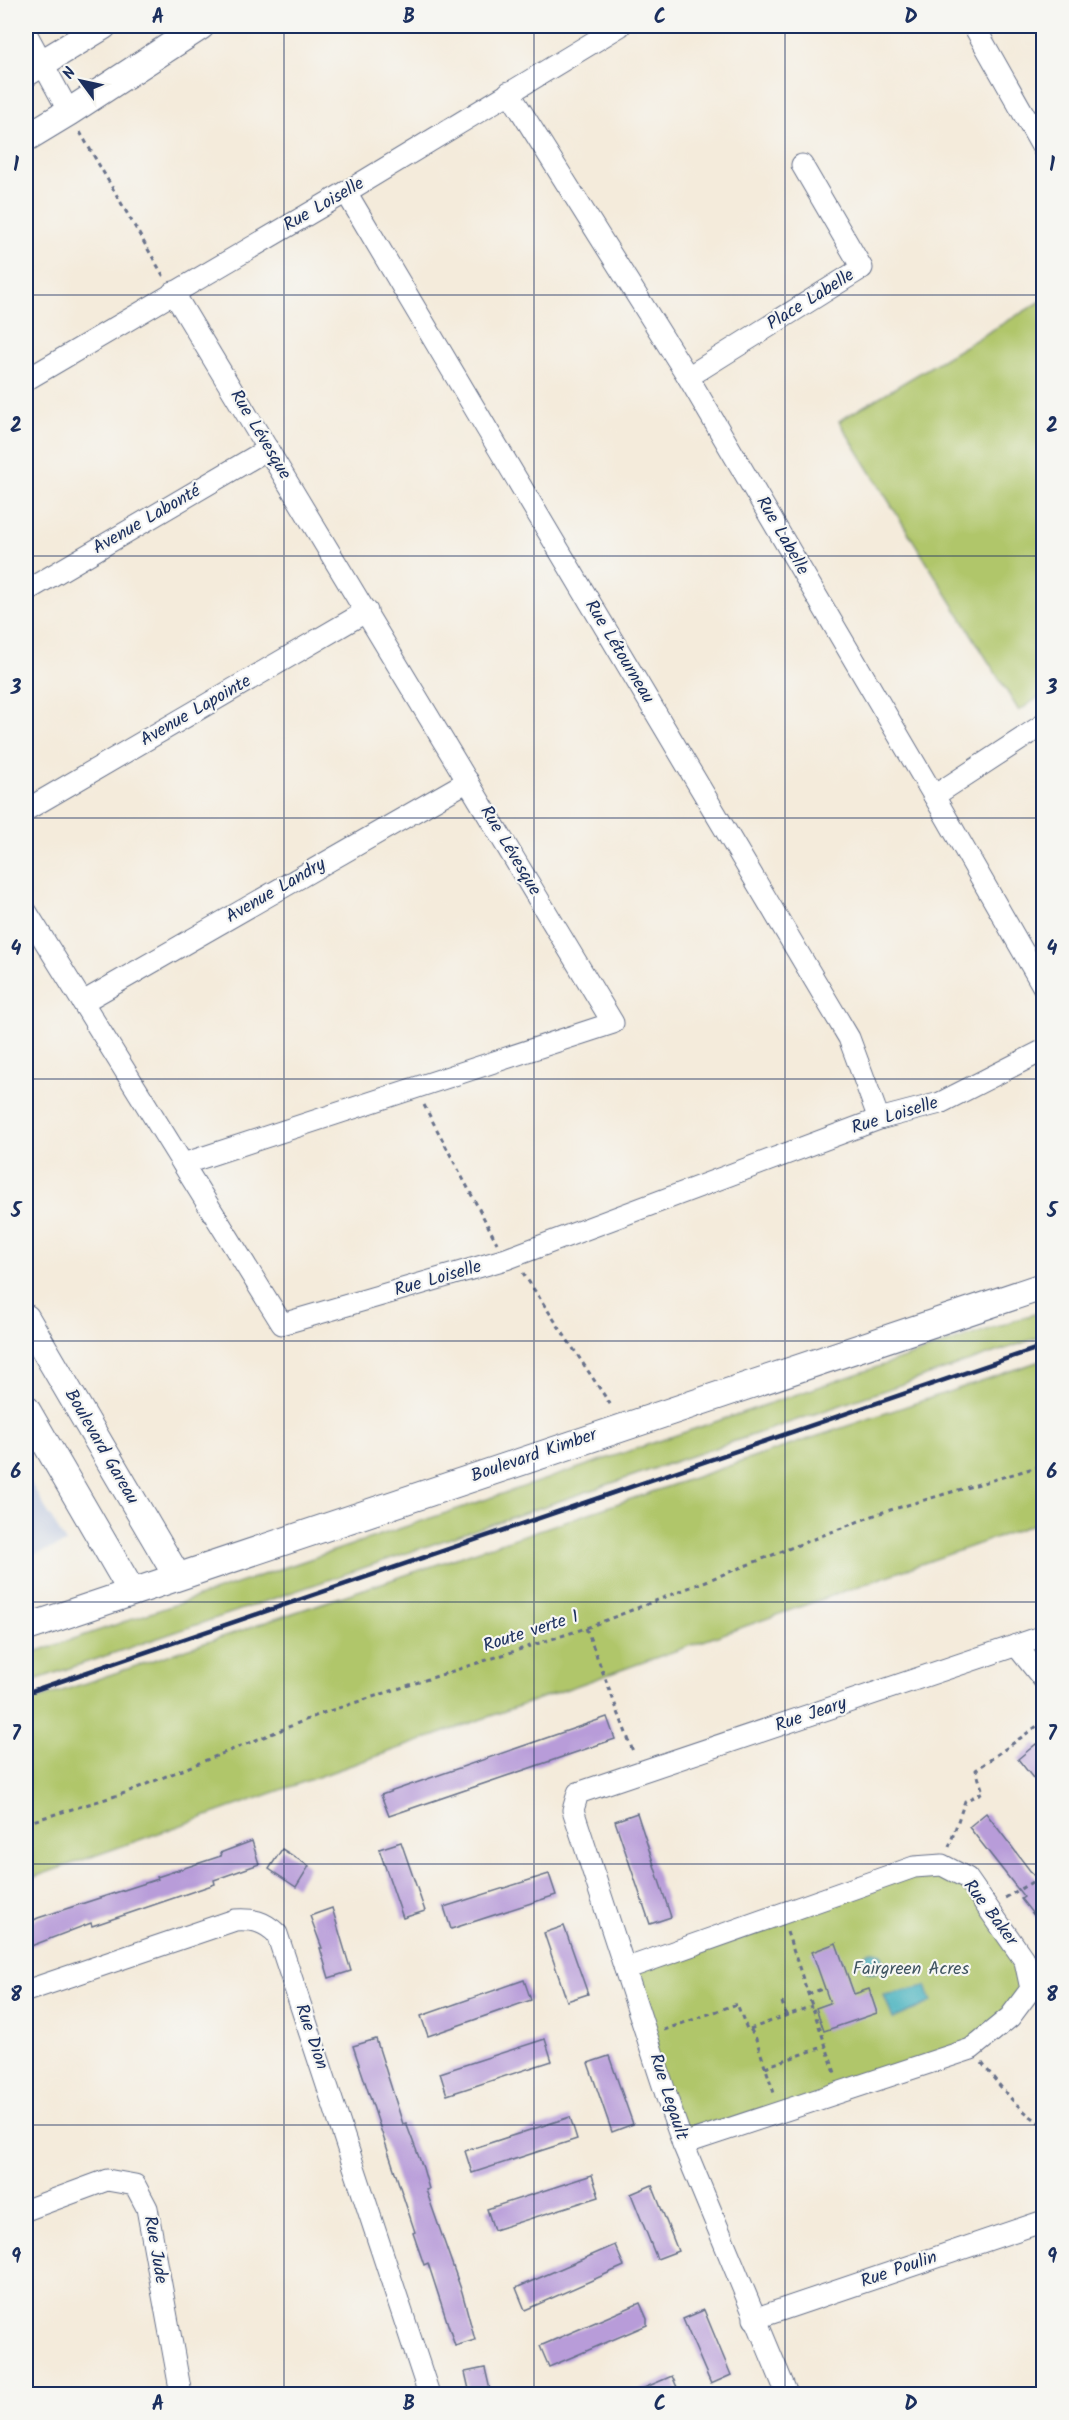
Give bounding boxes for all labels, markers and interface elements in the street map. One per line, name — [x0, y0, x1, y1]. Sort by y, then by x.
text: A — [152, 2, 164, 34]
text: B — [403, 2, 415, 34]
text: C — [654, 2, 666, 34]
text: D — [904, 2, 918, 34]
north arrow — [51, 51, 111, 111]
text: N — [56, 63, 83, 85]
text: 1 — [13, 150, 19, 182]
text: 1 — [1049, 150, 1055, 182]
street label: Rue Loiselle — [278, 170, 370, 240]
street label: Place Labelle — [761, 262, 861, 338]
street label: Rue Lévesque — [222, 384, 298, 486]
text: 2 — [10, 411, 22, 443]
text: 2 — [1046, 411, 1058, 443]
street label: Avenue Labonté — [88, 477, 207, 563]
street label: Rue Labelle — [748, 491, 816, 581]
street label: Rue Létourneau — [577, 595, 662, 710]
street label: Avenue Lapointe — [135, 667, 257, 755]
text: 3 — [10, 673, 22, 705]
text: 3 — [1046, 673, 1058, 705]
street label: Rue Lévesque — [472, 800, 548, 902]
street label: Avenue Landry — [220, 850, 332, 931]
text: 4 — [11, 934, 22, 966]
text: 4 — [1047, 934, 1058, 966]
street label: Rue Loiselle — [848, 1089, 942, 1143]
text: 5 — [10, 1196, 23, 1228]
text: 5 — [1046, 1196, 1059, 1228]
street label: Rue Loiselle — [391, 1253, 485, 1305]
street label: Boulevard Gareau — [56, 1384, 146, 1511]
street label: Boulevard Kimber — [467, 1421, 602, 1491]
text: 6 — [11, 1457, 22, 1489]
text: 6 — [1047, 1457, 1058, 1489]
street label: Route verte 1 — [479, 1603, 583, 1661]
street label: Rue Jeary — [771, 1689, 851, 1741]
text: 7 — [11, 1719, 21, 1751]
text: 7 — [1047, 1719, 1057, 1751]
street label: Rue Baker — [955, 1874, 1025, 1953]
park label: Fairgreen Acres — [853, 1955, 969, 1984]
text: 8 — [10, 1980, 22, 2012]
text: 8 — [1046, 1980, 1058, 2012]
street label: Rue Dion — [286, 2000, 336, 2074]
street label: Rue Legault — [640, 2050, 696, 2145]
street label: Rue Jude — [135, 2214, 175, 2286]
text: 9 — [11, 2242, 21, 2274]
text: 9 — [1047, 2242, 1057, 2274]
street label: Rue Poulin — [857, 2243, 941, 2297]
text: A — [152, 2389, 164, 2420]
text: B — [403, 2389, 415, 2420]
text: C — [654, 2389, 666, 2420]
text: D — [904, 2389, 918, 2420]

